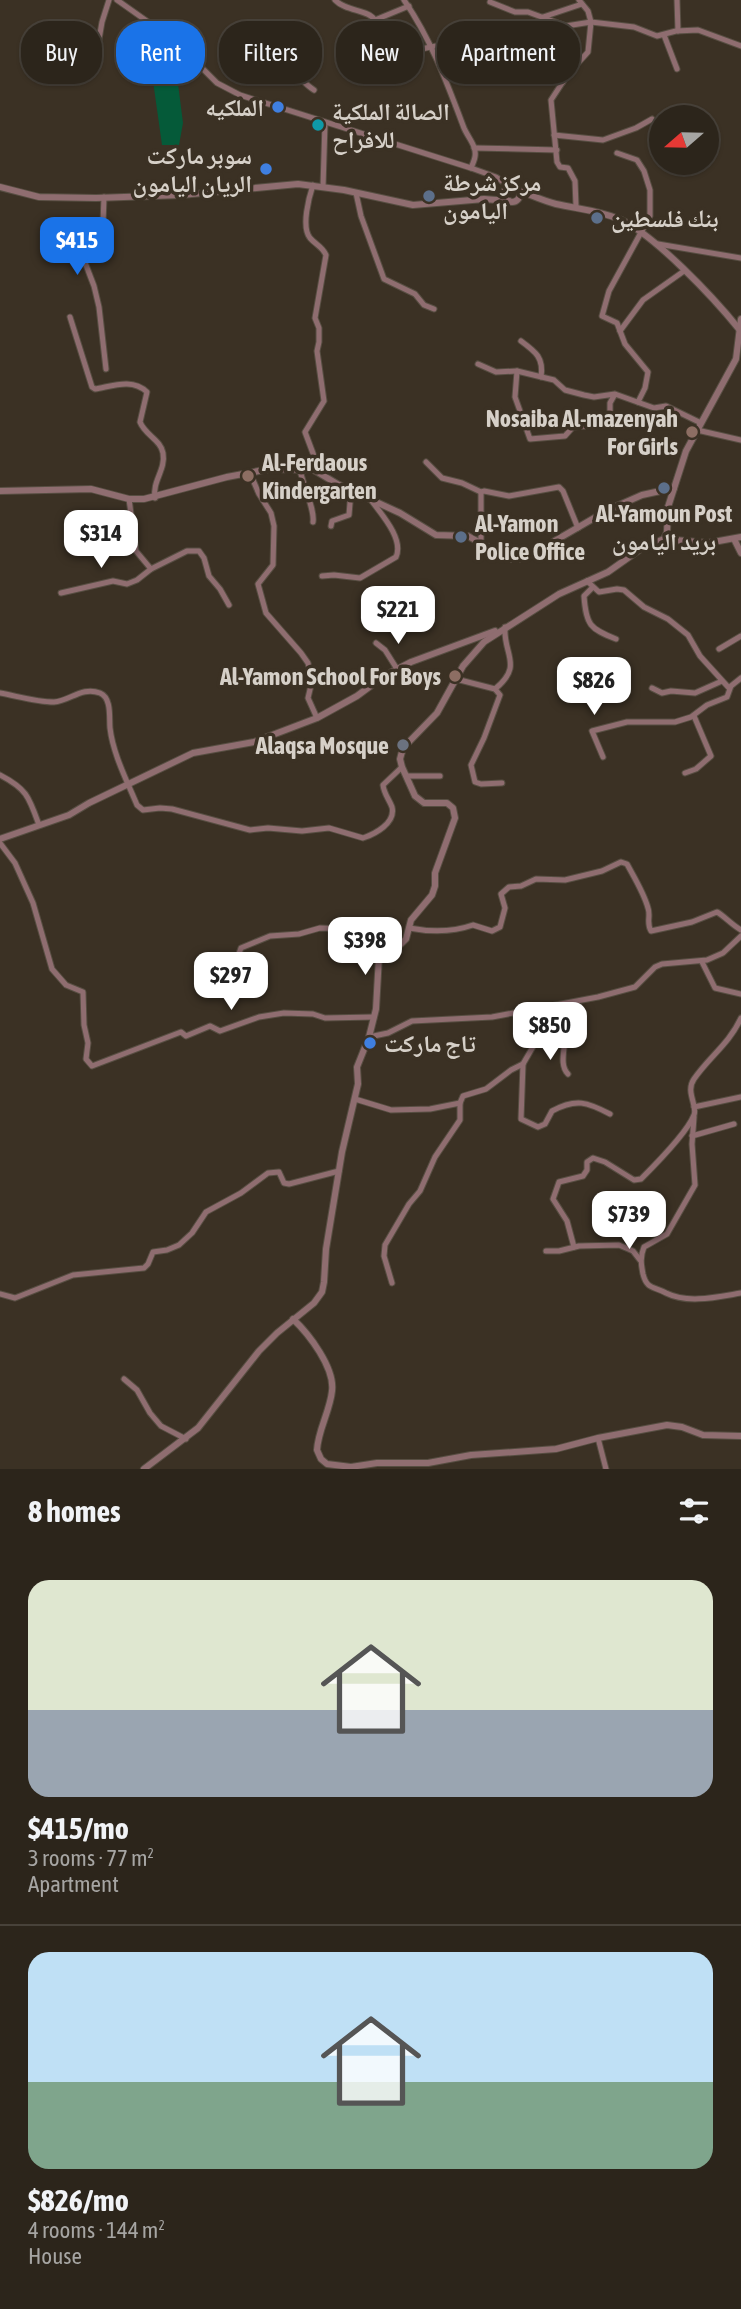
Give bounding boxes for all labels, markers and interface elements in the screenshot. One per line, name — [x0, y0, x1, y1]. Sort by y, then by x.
chip: Buy — [21, 21, 102, 84]
chip: Rent — [116, 21, 205, 84]
chip: Filters — [219, 21, 322, 84]
chip: New — [336, 21, 423, 84]
chip: Apartment — [437, 21, 580, 84]
place label: الملكيه — [205, 94, 264, 121]
place label: الصالة الملكية للافراح — [332, 98, 450, 155]
marker: الملكيه — [270, 99, 286, 115]
north arrow — [649, 105, 719, 175]
map controls — [649, 105, 719, 175]
marker: الصالة الملكية للافراح — [310, 117, 326, 133]
place label: سوبر ماركت الريان اليامون — [132, 142, 252, 198]
marker: سوبر ماركت الريان اليامون — [258, 161, 274, 177]
place label: مركز شرطة اليامون — [443, 169, 541, 225]
marker: مركز شرطة اليامون — [421, 188, 437, 204]
place label: بنك فلسطين — [611, 205, 719, 233]
marker: بنك فلسطين — [589, 210, 605, 226]
pin: $415 — [36, 218, 118, 277]
text: $415 — [56, 227, 98, 253]
place label: Nosaiba Al-mazenyah For Girls — [486, 405, 679, 460]
marker: Nosaiba Al-mazenyah For Girls — [684, 424, 700, 440]
place label: Al-Ferdaous Kindergarten — [261, 449, 377, 504]
marker: Al-Ferdaous Kindergarten — [240, 468, 256, 484]
marker: Al-Yamoun Post بريد اليامون — [656, 480, 672, 496]
place label: Al-Yamoun Post بريد اليامون — [595, 500, 732, 556]
pin: $314 — [60, 510, 142, 570]
place label: Al-Yamon Police Office — [474, 510, 585, 565]
text: $314 — [80, 520, 122, 546]
marker: Al-Yamon Police Office — [453, 529, 469, 545]
pin: $221 — [357, 586, 439, 646]
text: $221 — [377, 596, 419, 622]
pin: $826 — [553, 658, 635, 717]
place label: Al-Yamon School For Boys — [219, 663, 442, 690]
text: $826 — [573, 667, 615, 693]
marker: Al-Yamon School For Boys — [447, 668, 463, 684]
place label: Alaqsa Mosque — [255, 732, 389, 759]
marker: Alaqsa Mosque — [395, 737, 411, 753]
pin: $398 — [324, 918, 406, 977]
text: $398 — [344, 927, 386, 953]
pin: $297 — [190, 953, 272, 1012]
text: $297 — [210, 962, 252, 988]
pin: $850 — [509, 1002, 591, 1062]
text: $850 — [529, 1012, 571, 1038]
place label: تاج ماركت — [384, 1030, 476, 1059]
marker: تاج ماركت — [362, 1035, 378, 1051]
pin: $739 — [588, 1192, 670, 1251]
text: $739 — [608, 1201, 650, 1227]
icon: filters — [675, 1492, 713, 1530]
text: 8 homes — [28, 1494, 121, 1528]
icon: home — [308, 1626, 434, 1752]
text: $415/mo — [28, 1811, 129, 1845]
text: 3 rooms · 77 m² — [28, 1845, 154, 1871]
text: Apartment — [28, 1871, 119, 1897]
icon: home — [308, 1998, 434, 2124]
text: $826/mo — [28, 2183, 129, 2217]
text: 4 rooms · 144 m² — [28, 2217, 165, 2243]
text: House — [28, 2243, 82, 2269]

